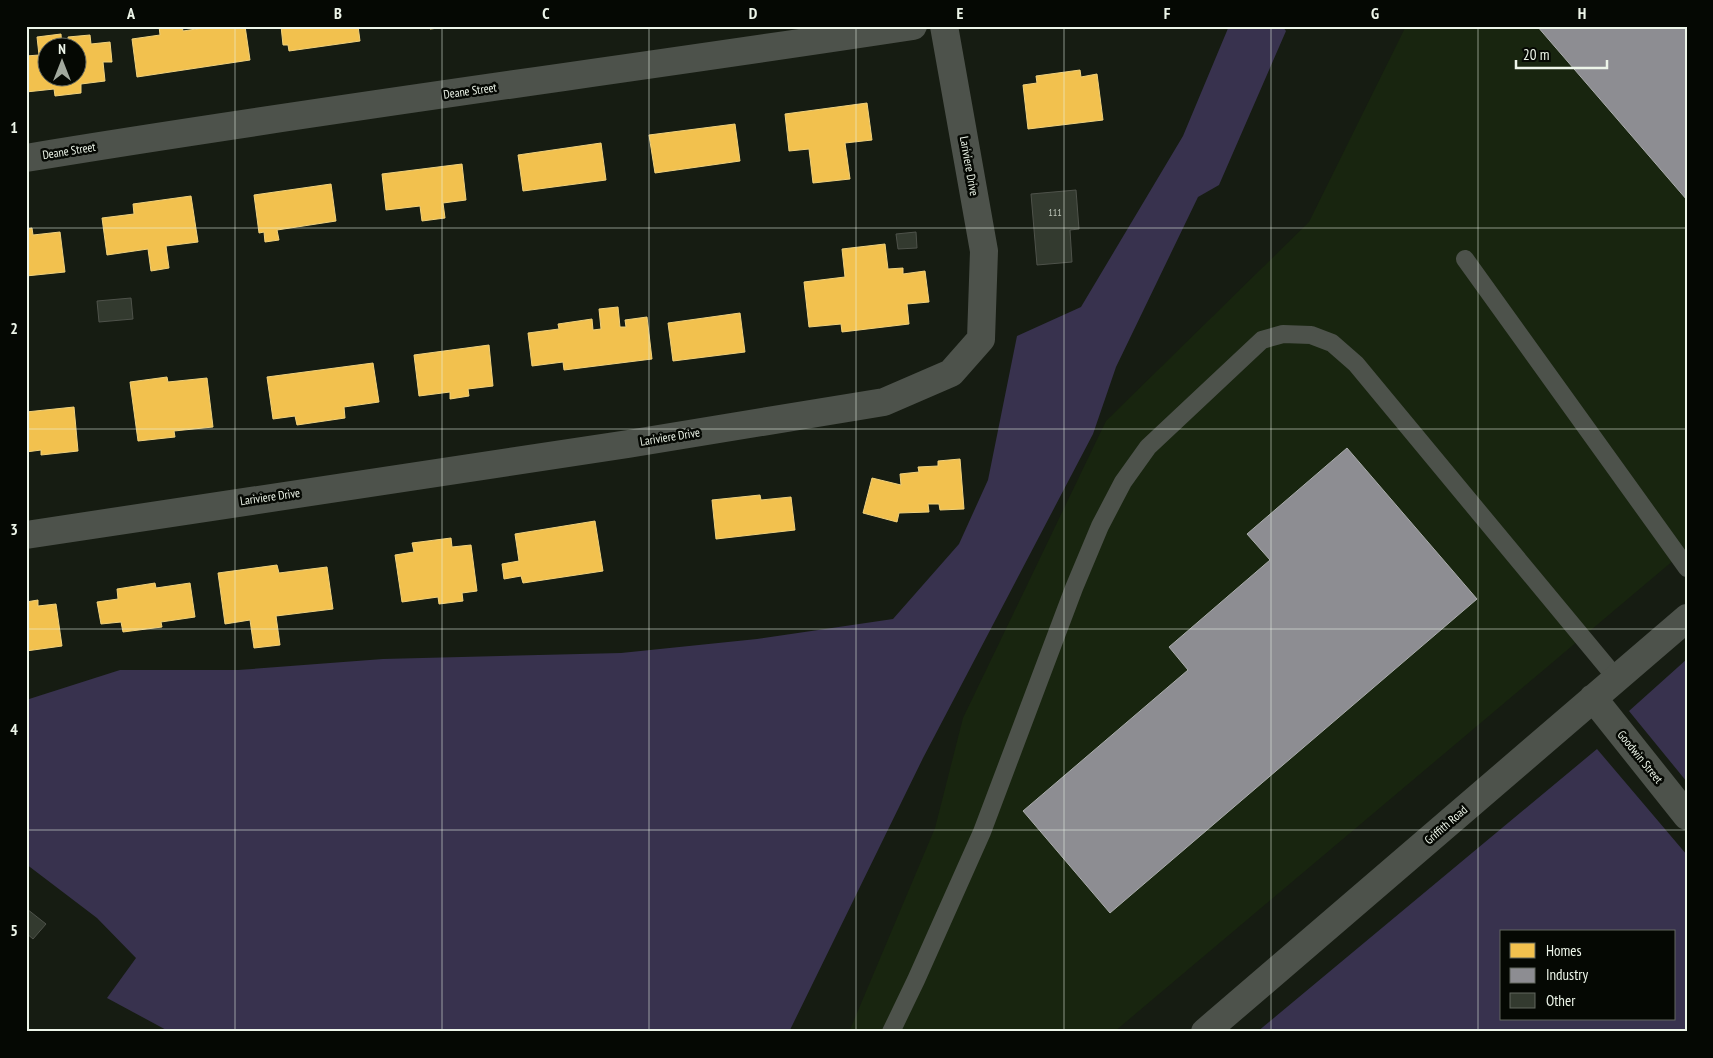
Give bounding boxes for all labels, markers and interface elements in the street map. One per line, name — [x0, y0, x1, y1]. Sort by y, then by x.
text: A — [126, 3, 136, 23]
text: B — [334, 3, 342, 23]
text: C — [542, 3, 550, 23]
text: D — [749, 3, 758, 23]
text: E — [957, 3, 964, 23]
text: F — [1164, 3, 1171, 23]
text: G — [1371, 3, 1379, 23]
text: H — [1578, 3, 1586, 23]
north arrow — [38, 38, 88, 88]
scale bar — [1516, 38, 1607, 70]
text: N — [58, 40, 66, 58]
text: 20 m — [1523, 45, 1549, 64]
street label: Deane Street — [442, 79, 498, 102]
text: 1 — [10, 117, 18, 137]
street label: Lariviere Drive — [957, 135, 982, 197]
street label: Deane Street — [41, 139, 97, 162]
house number: 111 — [1048, 206, 1062, 219]
text: 2 — [10, 318, 18, 338]
street label: Lariviere Drive — [639, 424, 701, 449]
street label: Lariviere Drive — [239, 485, 301, 508]
text: 3 — [10, 519, 18, 539]
text: 4 — [10, 719, 18, 739]
street label: Goodwin Street — [1614, 727, 1667, 787]
street label: Griffith Road — [1421, 802, 1470, 847]
text: 5 — [10, 920, 18, 940]
legend — [1500, 930, 1676, 1020]
text: Homes — [1546, 941, 1582, 960]
text: Industry — [1546, 965, 1588, 984]
text: Other — [1546, 991, 1576, 1010]

